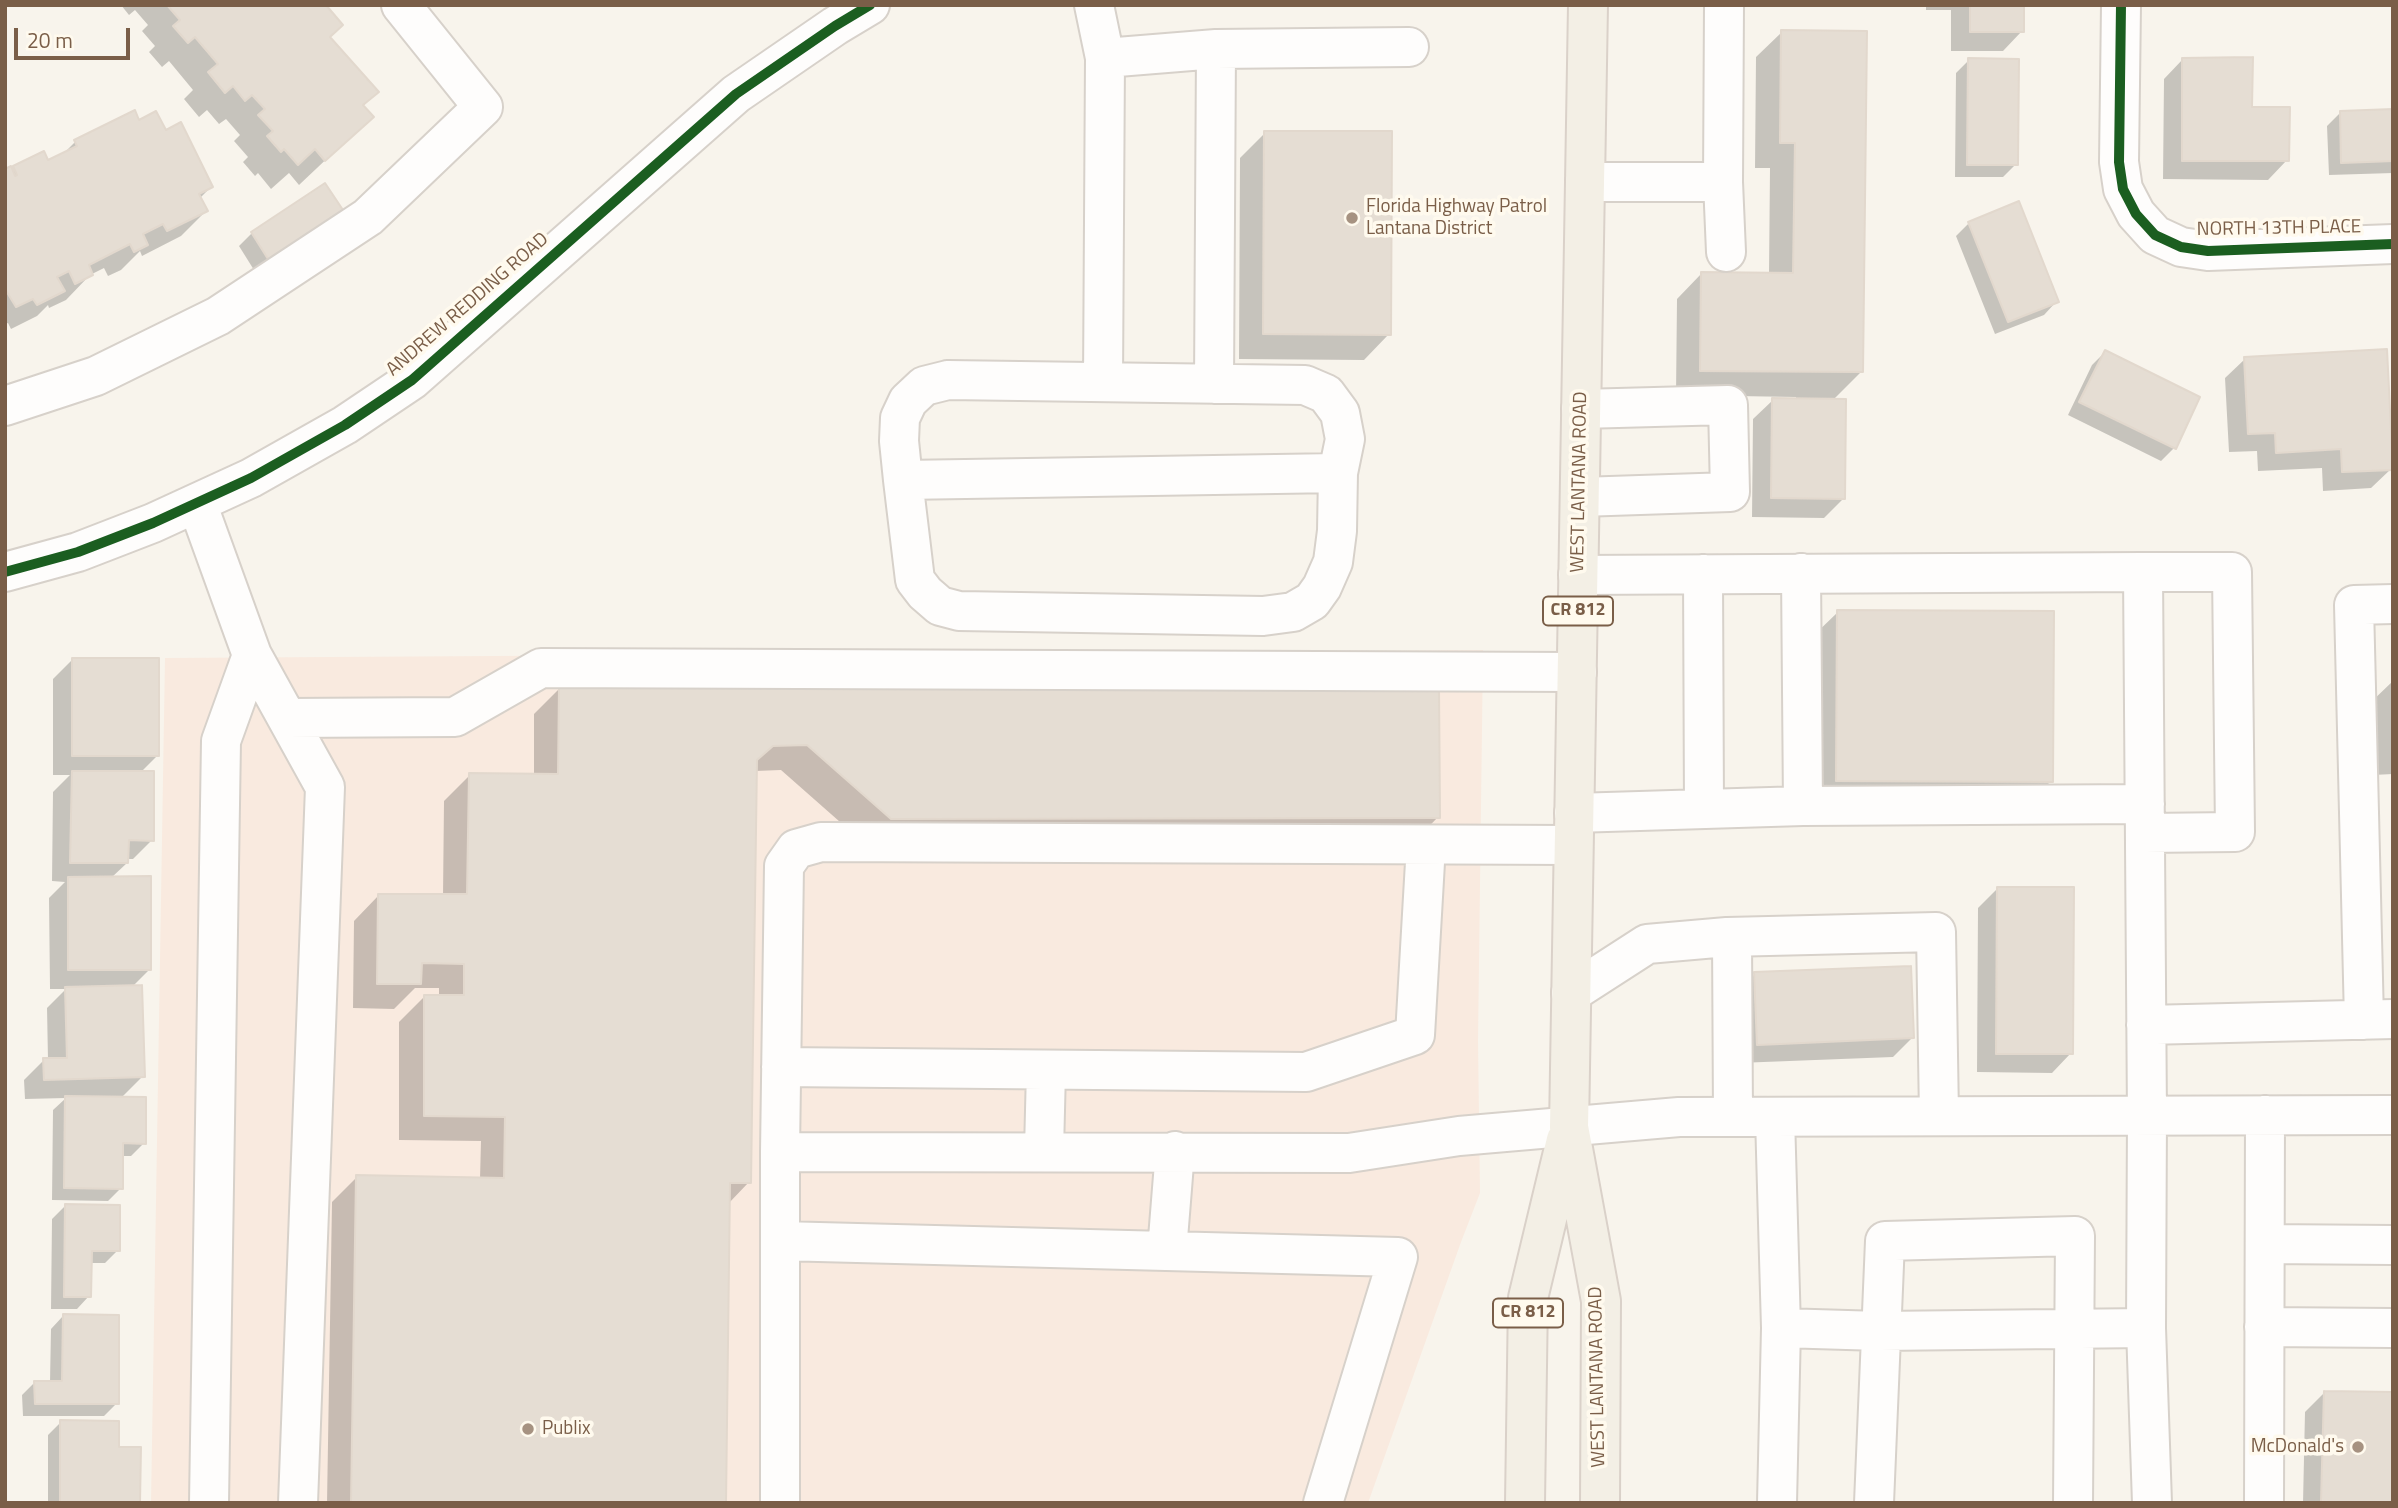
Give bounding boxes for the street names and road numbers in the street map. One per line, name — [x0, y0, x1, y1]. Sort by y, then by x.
street label: NORTH 13TH PLACE — [2197, 216, 2361, 242]
street label: ANDREW REDDING ROAD — [382, 228, 554, 382]
street label: WEST LANTANA ROAD — [1567, 391, 1593, 573]
road number: CR 812 — [1543, 596, 1613, 626]
street label: WEST LANTANA ROAD — [1585, 1286, 1611, 1468]
road number: CR 812 — [1493, 1298, 1563, 1328]

